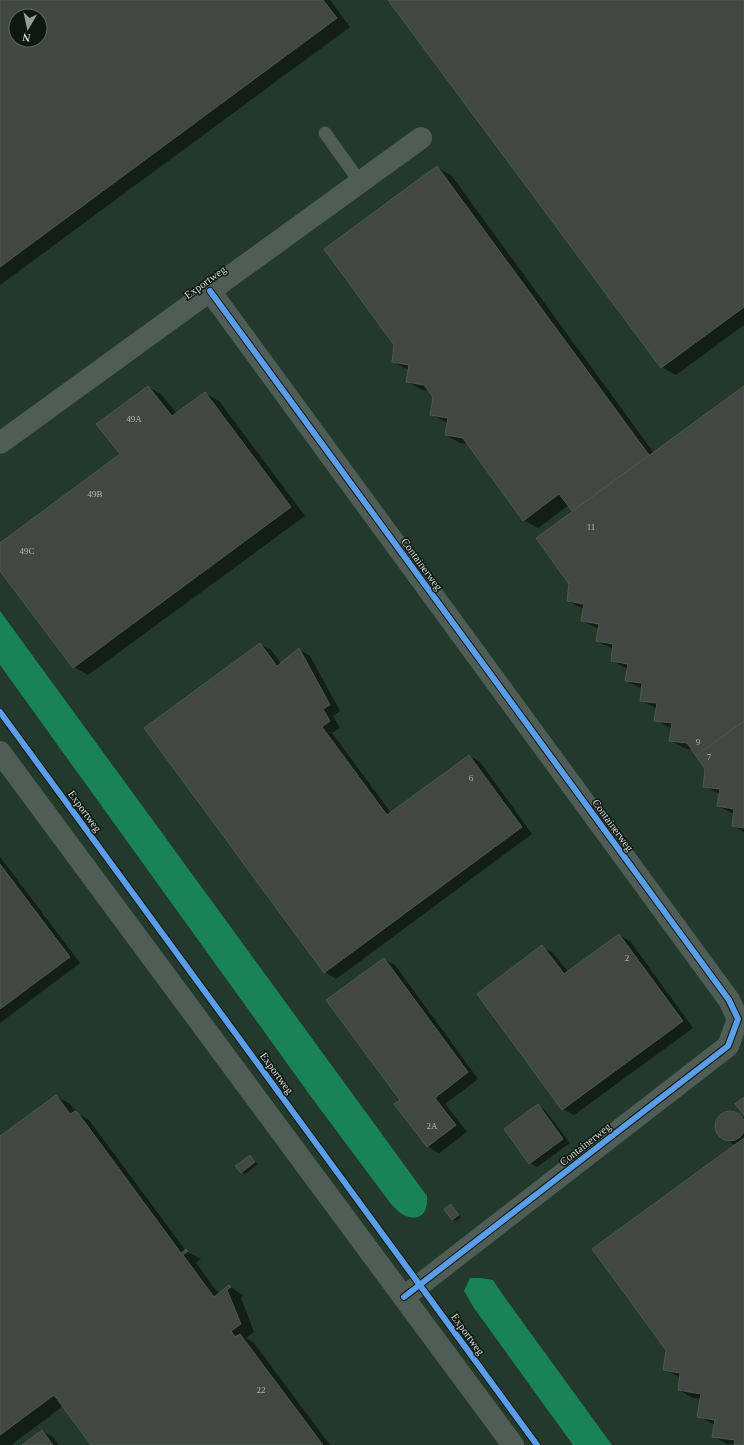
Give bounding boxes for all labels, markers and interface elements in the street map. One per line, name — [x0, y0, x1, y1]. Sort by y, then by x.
north arrow — [8, 8, 48, 48]
text: N — [22, 31, 31, 44]
street label: Exportweg — [182, 263, 228, 301]
house number: 49A — [126, 414, 142, 424]
house number: 49B — [87, 489, 103, 499]
house number: 11 — [587, 522, 595, 532]
street label: Containerweg — [399, 536, 445, 593]
house number: 49C — [19, 546, 35, 556]
house number: 9 — [696, 737, 701, 747]
house number: 7 — [707, 752, 712, 762]
house number: 6 — [469, 773, 474, 783]
street label: Exportweg — [66, 788, 104, 834]
street label: Containerweg — [590, 797, 636, 854]
house number: 2 — [625, 953, 629, 963]
street label: Exportweg — [258, 1050, 296, 1096]
street label: Containerweg — [557, 1120, 613, 1168]
house number: 2A — [427, 1121, 438, 1131]
street label: Exportweg — [449, 1311, 487, 1357]
house number: 22 — [257, 1385, 266, 1395]

